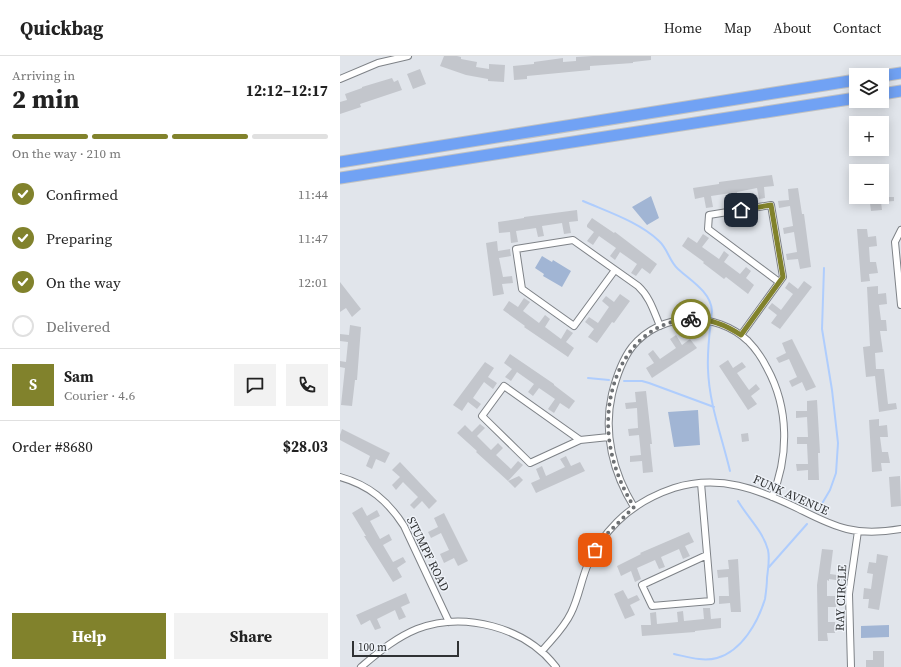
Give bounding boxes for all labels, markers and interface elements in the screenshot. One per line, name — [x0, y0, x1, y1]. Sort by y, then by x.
text: Quickbag — [20, 15, 103, 41]
text: Home — [664, 18, 702, 38]
text: Map — [724, 18, 751, 38]
text: About — [773, 18, 811, 38]
text: Contact — [833, 18, 881, 38]
text: Arriving in — [12, 67, 75, 84]
map controls — [849, 68, 889, 204]
button: layers — [849, 68, 889, 108]
text: 12:12–12:17 — [246, 80, 328, 101]
text: 2 min — [12, 81, 79, 117]
button: + — [849, 116, 889, 156]
text: On the way · 210 m — [12, 145, 121, 162]
button: − — [849, 164, 889, 204]
icon: check — [12, 183, 34, 205]
text: Confirmed — [46, 184, 118, 205]
text: 11:44 — [298, 186, 328, 203]
pin — [724, 193, 758, 227]
icon: home — [730, 199, 752, 221]
icon: check — [12, 227, 34, 249]
text: Preparing — [46, 228, 112, 249]
text: 11:47 — [298, 230, 328, 247]
icon: check — [12, 271, 34, 293]
text: On the way — [46, 272, 121, 293]
text: 12:01 — [298, 274, 328, 291]
courier — [671, 299, 711, 339]
icon: bike — [680, 308, 702, 330]
text: Delivered — [46, 316, 110, 337]
button: chat — [234, 364, 276, 406]
button: phone — [286, 364, 328, 406]
text: Sam — [64, 366, 94, 387]
text: S — [29, 374, 37, 395]
text: Courier · 4.6 — [64, 387, 135, 404]
text: Order #8680 — [12, 436, 93, 457]
text: $28.03 — [283, 436, 328, 457]
street label: FUNK AVENUE — [751, 471, 831, 519]
street label: STUMPF ROAD — [403, 514, 453, 594]
pin — [578, 533, 612, 567]
icon: bag — [584, 539, 606, 561]
street label: RAY CIRCLE — [832, 565, 850, 631]
button: Help — [12, 613, 166, 659]
button: Share — [174, 613, 328, 659]
scale bar — [352, 639, 459, 658]
text: 100 m — [358, 640, 387, 655]

